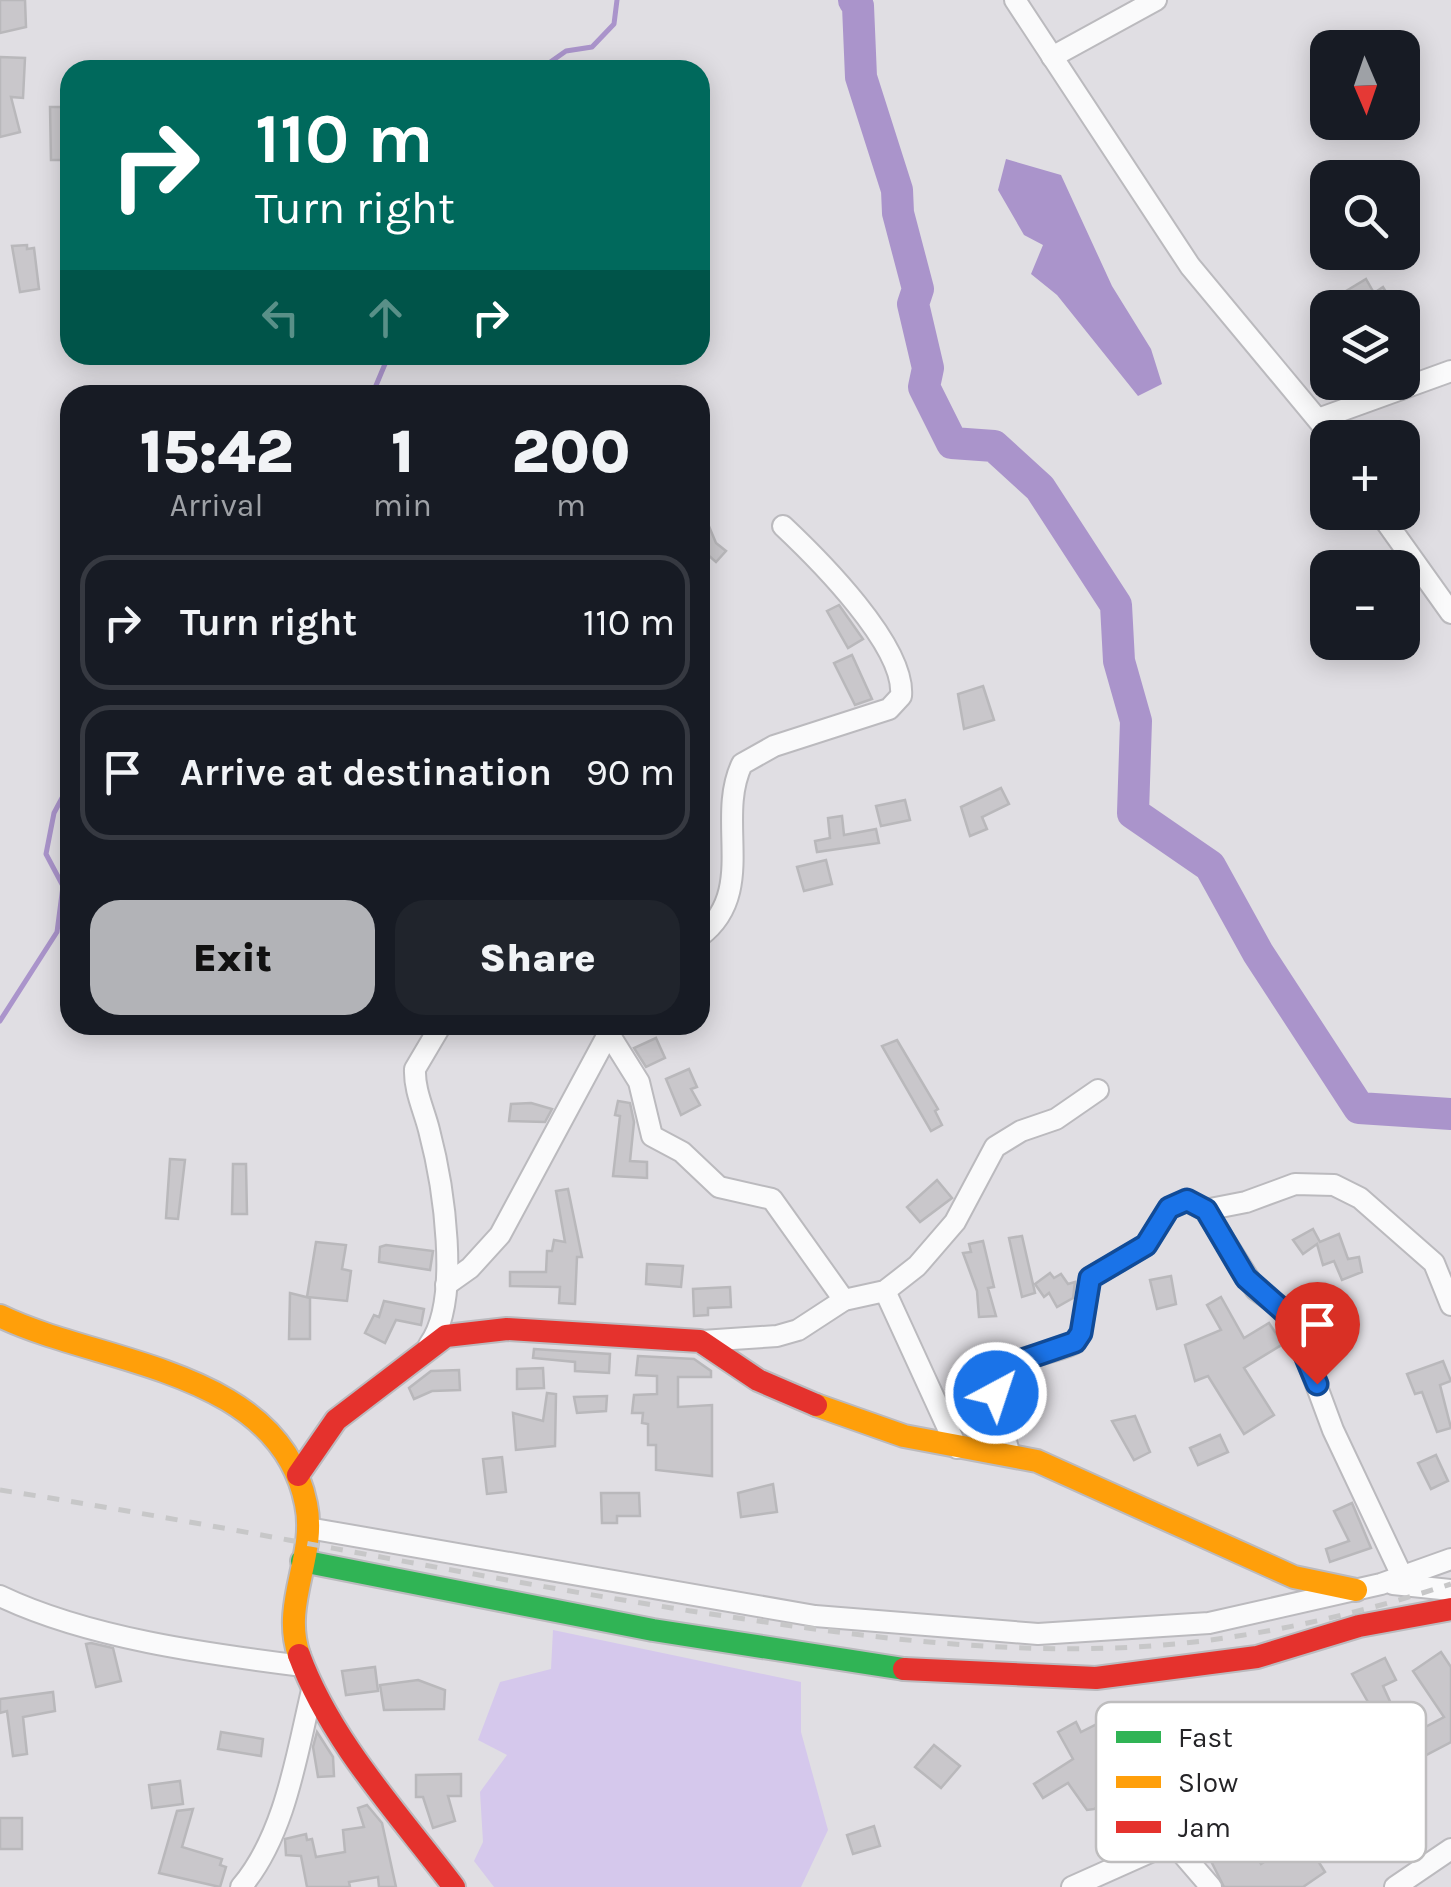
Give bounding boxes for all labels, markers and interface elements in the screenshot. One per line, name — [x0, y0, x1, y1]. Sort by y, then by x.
north arrow — [1310, 30, 1420, 140]
map controls — [1310, 30, 1420, 660]
text: 110 m — [255, 98, 433, 180]
icon: right — [90, 100, 220, 230]
button: search — [1310, 160, 1420, 270]
text: Turn right — [255, 182, 455, 234]
icon: left — [253, 290, 308, 345]
icon: ahead — [358, 290, 413, 345]
icon: right — [463, 290, 518, 345]
button: layers — [1310, 290, 1420, 400]
text: 15:42 — [140, 417, 293, 487]
text: 1 — [391, 417, 414, 487]
text: 200 — [512, 417, 630, 487]
button: + — [1310, 420, 1420, 530]
text: Arrival — [170, 487, 263, 524]
text: min — [373, 487, 432, 524]
text: m — [556, 487, 586, 524]
button: − — [1310, 550, 1420, 660]
icon: right — [95, 595, 150, 650]
text: Turn right — [180, 600, 357, 645]
text: 110 m — [583, 600, 675, 645]
icon: arrive — [95, 745, 150, 800]
text: Arrive at destination — [180, 750, 552, 795]
text: 90 m — [586, 750, 675, 795]
button: Exit — [90, 900, 375, 1015]
button: Share — [395, 900, 680, 1015]
pin — [1275, 1282, 1360, 1385]
icon: arrive — [1290, 1297, 1345, 1352]
position arrow — [944, 1341, 1048, 1445]
legend — [1096, 1702, 1426, 1862]
text: Fast — [1178, 1721, 1233, 1754]
text: Slow — [1178, 1766, 1238, 1799]
text: Jam — [1178, 1811, 1231, 1844]

